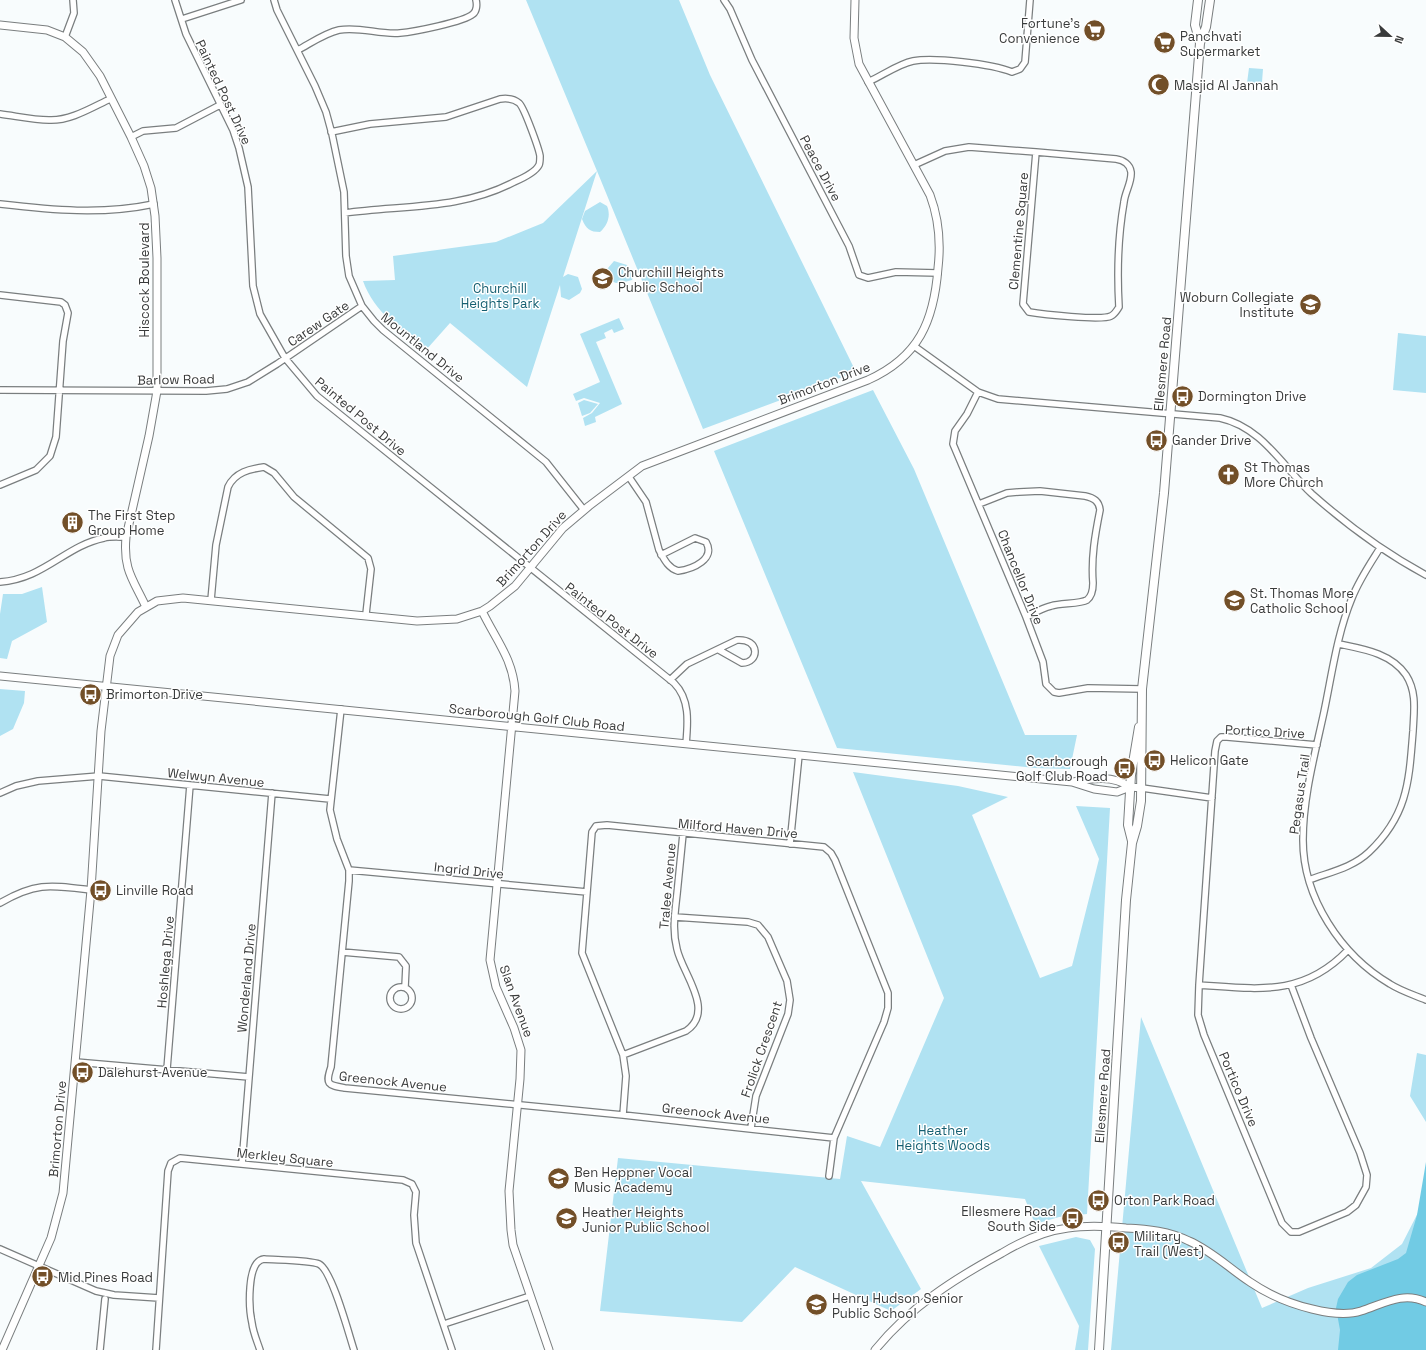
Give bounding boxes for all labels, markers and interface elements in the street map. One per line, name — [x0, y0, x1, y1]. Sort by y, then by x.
place label: Fortune's Convenience — [999, 15, 1080, 47]
north arrow — [1370, 16, 1410, 56]
supermarket icon: Fortune's Convenience — [1082, 17, 1108, 43]
place label: Panchvati Supermarket — [1180, 28, 1261, 60]
supermarket icon: Panchvati Supermarket — [1152, 30, 1178, 56]
text: N — [1391, 34, 1407, 46]
street label: Painted Post Drive — [192, 37, 255, 147]
mosque icon: Masjid Al Jannah — [1145, 72, 1171, 98]
place label: Masjid Al Jannah — [1174, 77, 1278, 94]
street label: Peace Drive — [796, 132, 845, 204]
street label: Clementine Square — [1005, 171, 1032, 291]
street label: Hiscock Boulevard — [136, 223, 153, 338]
place label: Churchill Heights Public School — [618, 264, 724, 296]
school or university icon: Churchill Heights Public School — [589, 266, 615, 292]
park label: Churchill Heights Park — [461, 280, 539, 312]
place label: Woburn Collegiate Institute — [1180, 289, 1294, 321]
school or university icon: Woburn Collegiate Institute — [1297, 291, 1323, 317]
street label: Carew Gate — [284, 297, 352, 350]
street label: Mountland Drive — [378, 309, 468, 386]
street label: Ellesmere Road — [1150, 316, 1175, 412]
street label: Brimorton Drive — [776, 358, 873, 409]
street label: Barlow Road — [137, 370, 215, 389]
street label: Painted Post Drive — [312, 373, 410, 460]
bus stop icon: Dormington Drive — [1170, 383, 1196, 409]
place label: Dormington Drive — [1198, 388, 1306, 405]
bus stop icon: Gander Drive — [1143, 427, 1169, 453]
place label: Gander Drive — [1172, 432, 1251, 449]
place label: St Thomas More Church — [1244, 459, 1324, 491]
church icon: St Thomas More Church — [1215, 461, 1241, 487]
place label: The First Step Group Home — [88, 507, 175, 539]
street label: Brimorton Drive — [493, 507, 570, 590]
building icon: The First Step Group Home — [59, 509, 85, 535]
street label: Chancellor Drive — [994, 527, 1047, 627]
street label: Painted Post Drive — [562, 579, 662, 662]
place label: St. Thomas More Catholic School — [1250, 585, 1354, 617]
school or university icon: St. Thomas More Catholic School — [1221, 587, 1247, 613]
bus stop icon: Brimorton Drive — [78, 681, 104, 707]
place label: Brimorton Drive — [106, 686, 203, 703]
street label: Scarborough Golf Club Road — [448, 700, 626, 735]
street label: Portico Drive — [1225, 721, 1305, 742]
bus stop icon: Helicon Gate — [1142, 747, 1168, 773]
place label: Helicon Gate — [1170, 752, 1249, 769]
place label: Scarborough Golf Club Road — [1016, 753, 1108, 785]
street label: Pegasus Trail — [1285, 753, 1314, 835]
bus stop icon: Scarborough Golf Club Road — [1111, 755, 1137, 781]
street label: Welwyn Avenue — [167, 764, 265, 791]
street label: Milford Haven Drive — [677, 815, 798, 842]
street label: Tralee Avenue — [655, 842, 680, 930]
street label: Ingrid Drive — [433, 858, 505, 883]
bus stop icon: Linville Road — [87, 877, 113, 903]
place label: Linville Road — [116, 882, 194, 899]
street label: Hoshlega Drive — [153, 915, 178, 1009]
street label: Wonderland Drive — [233, 923, 260, 1033]
street label: Slan Avenue — [496, 963, 537, 1040]
street label: Frolick Crescent — [737, 999, 786, 1100]
street label: Ellesmere Road — [1091, 1048, 1114, 1144]
street label: Portico Drive — [1215, 1049, 1262, 1129]
bus stop icon: Dalehurst Avenue — [70, 1059, 96, 1085]
place label: Dalehurst Avenue — [98, 1064, 207, 1081]
street label: Greenock Avenue — [338, 1067, 448, 1096]
street label: Brimorton Drive — [45, 1080, 70, 1178]
street label: Greenock Avenue — [661, 1099, 771, 1128]
park label: Heather Heights Woods — [896, 1122, 990, 1154]
street label: Merkley Square — [236, 1144, 334, 1171]
place label: Ben Heppner Vocal Music Academy — [574, 1164, 692, 1196]
school or university icon: Ben Heppner Vocal Music Academy — [545, 1166, 571, 1192]
bus stop icon: Orton Park Road — [1085, 1187, 1111, 1213]
place label: Orton Park Road — [1114, 1192, 1215, 1209]
place label: Ellesmere Road South Side — [961, 1203, 1056, 1235]
place label: Heather Heights Junior Public School — [582, 1204, 709, 1236]
bus stop icon: Ellesmere Road South Side — [1059, 1205, 1085, 1231]
school or university icon: Heather Heights Junior Public School — [553, 1206, 579, 1232]
place label: Military Trail (West) — [1134, 1228, 1204, 1260]
bus stop icon: Military Trail (West) — [1106, 1230, 1132, 1256]
bus stop icon: Mid Pines Road — [30, 1264, 56, 1290]
place label: Mid Pines Road — [58, 1269, 153, 1286]
place label: Henry Hudson Senior Public School — [832, 1290, 963, 1322]
school or university icon: Henry Hudson Senior Public School — [804, 1292, 830, 1318]

